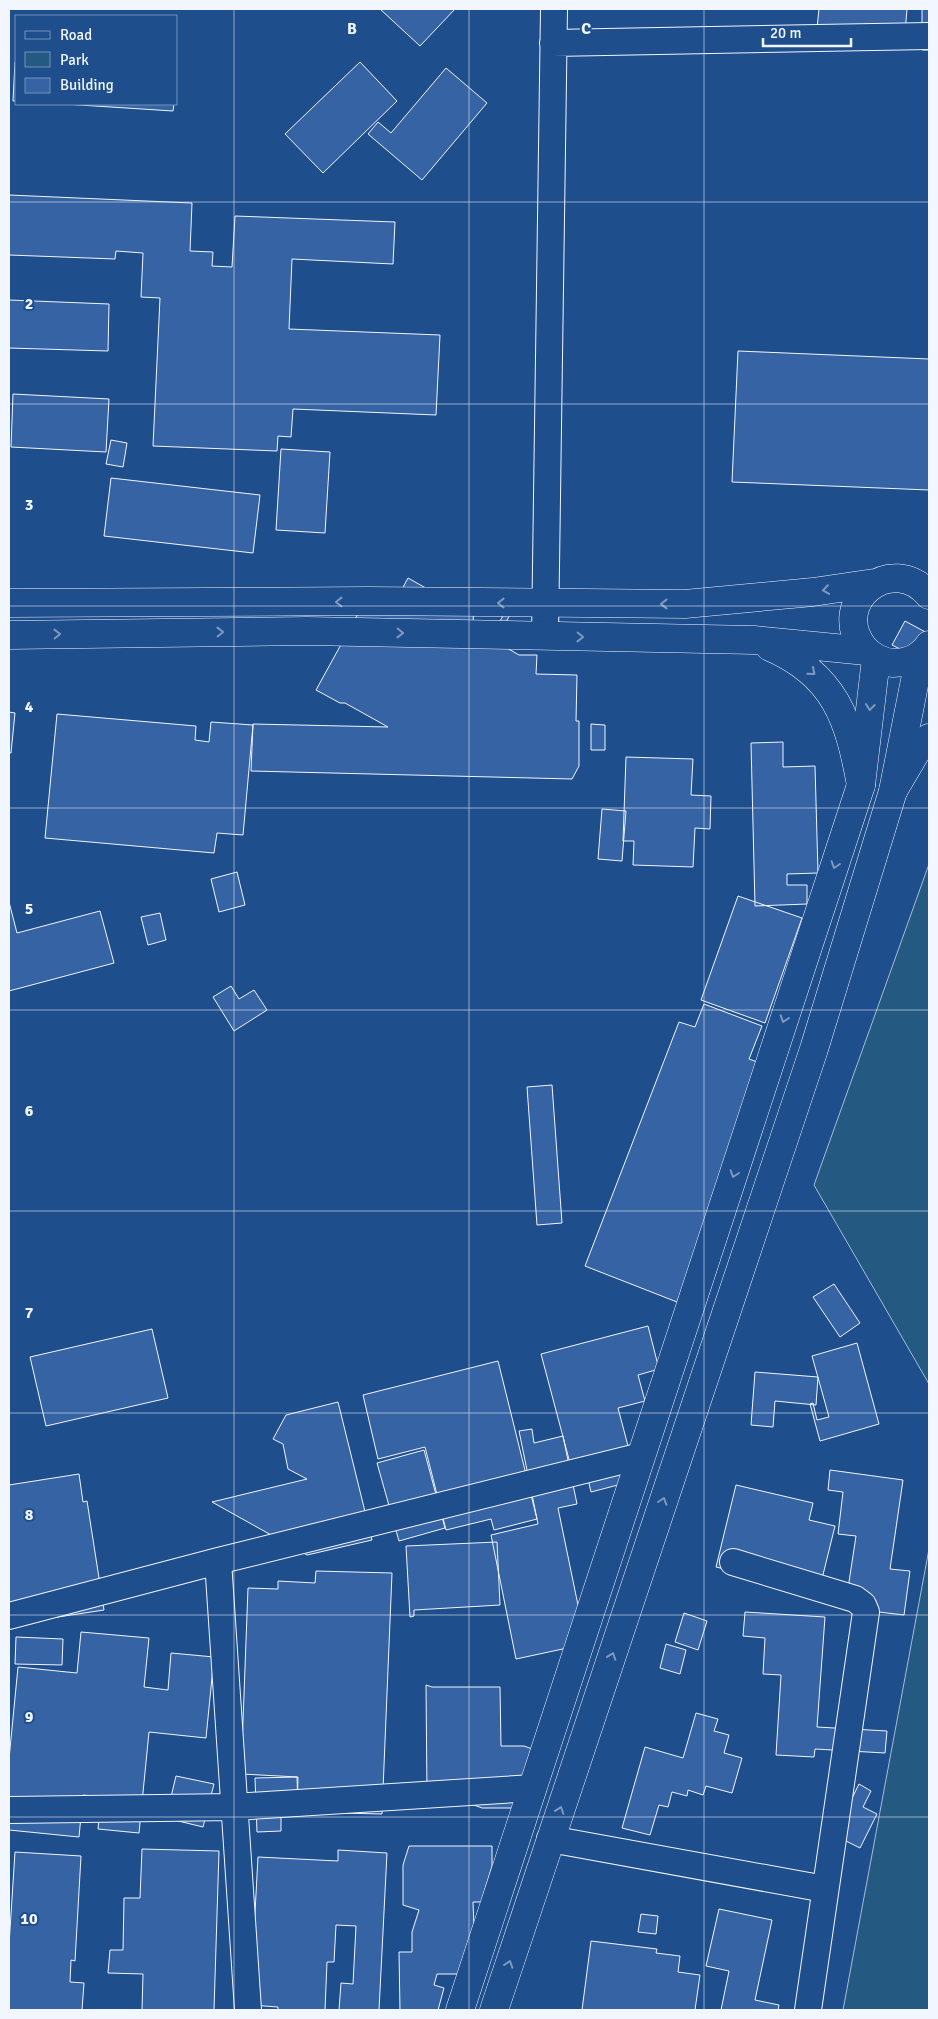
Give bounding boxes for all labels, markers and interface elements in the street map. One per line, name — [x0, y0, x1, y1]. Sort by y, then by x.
legend — [15, 15, 178, 105]
scale bar — [763, 15, 850, 47]
text: B — [347, 19, 357, 39]
text: C — [581, 19, 591, 39]
text: 20 m — [770, 24, 801, 42]
text: Road — [60, 26, 92, 44]
text: Park — [60, 51, 89, 69]
text: Building — [60, 76, 114, 94]
text: 2 — [25, 294, 33, 314]
text: 3 — [25, 495, 33, 515]
one-way arrow — [821, 584, 829, 595]
one-way arrow — [335, 597, 342, 607]
one-way arrow — [497, 598, 505, 609]
one-way arrow — [660, 599, 668, 609]
one-way arrow — [216, 627, 224, 637]
one-way arrow — [396, 628, 404, 638]
one-way arrow — [54, 629, 62, 639]
one-way arrow — [576, 631, 584, 642]
one-way arrow — [806, 667, 815, 676]
text: 4 — [25, 697, 34, 717]
one-way arrow — [865, 703, 876, 711]
one-way arrow — [830, 860, 840, 868]
text: 5 — [25, 899, 33, 919]
one-way arrow — [780, 1014, 790, 1023]
text: 6 — [25, 1101, 34, 1121]
one-way arrow — [729, 1169, 739, 1177]
text: 7 — [25, 1303, 34, 1323]
one-way arrow — [658, 1498, 668, 1506]
text: 8 — [25, 1505, 34, 1525]
one-way arrow — [606, 1652, 616, 1660]
text: 9 — [25, 1707, 34, 1727]
one-way arrow — [554, 1806, 564, 1814]
text: 10 — [20, 1909, 38, 1929]
one-way arrow — [504, 1960, 514, 1969]

